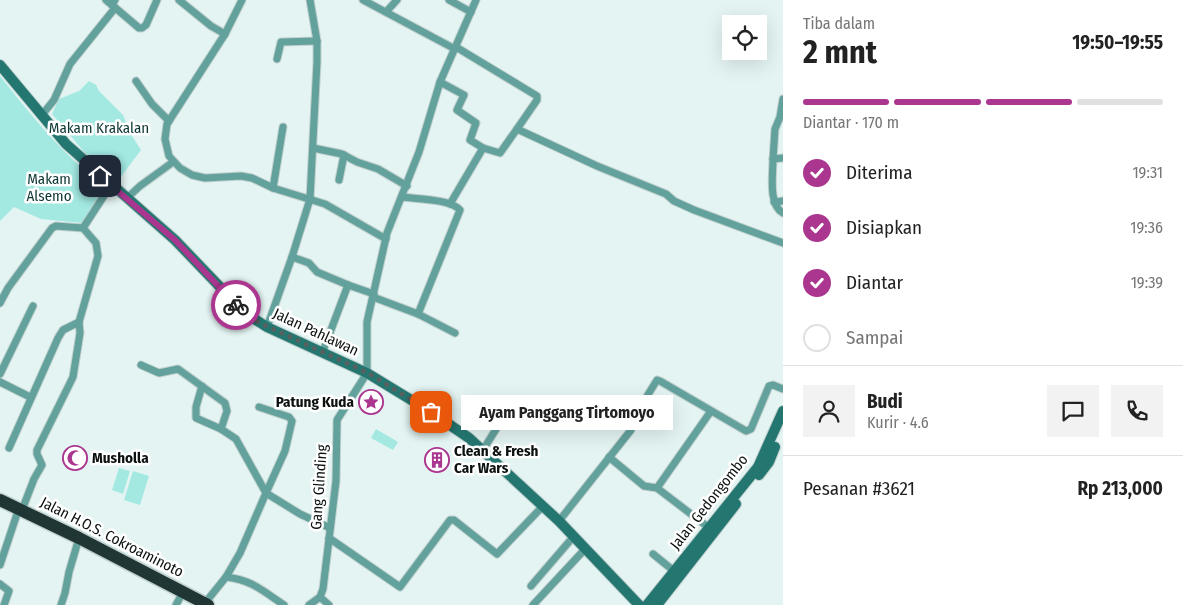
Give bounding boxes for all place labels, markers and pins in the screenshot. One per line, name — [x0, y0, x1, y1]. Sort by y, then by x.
pin — [79, 155, 121, 197]
place icon: Patung Kuda — [358, 389, 384, 415]
pin — [410, 391, 452, 433]
place label: Patung Kuda — [276, 393, 355, 411]
callout: Ayam Panggang Tirtomoyo — [461, 394, 674, 430]
place label: Clean & Fresh Car Wars — [454, 442, 538, 477]
mosque icon: Musholla — [62, 445, 88, 471]
building icon: Clean & Fresh Car Wars — [424, 447, 450, 473]
place label: Musholla — [92, 449, 149, 467]

